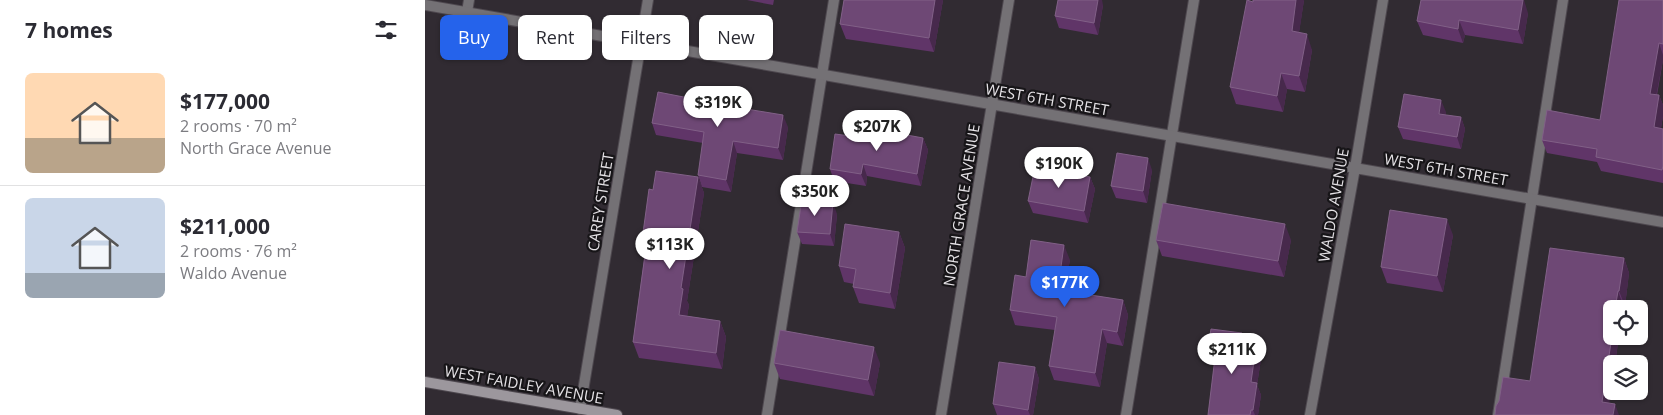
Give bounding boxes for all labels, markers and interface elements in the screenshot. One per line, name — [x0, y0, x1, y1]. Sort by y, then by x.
chip: Buy — [440, 15, 508, 60]
chip: Rent — [518, 15, 592, 60]
chip: Filters — [602, 15, 689, 60]
chip: New — [699, 15, 773, 60]
text: 7 homes — [25, 16, 113, 44]
icon: filters — [372, 16, 400, 44]
street label: WEST 6TH STREET — [984, 78, 1111, 120]
pin: $319K — [683, 86, 753, 128]
text: $177,000 — [180, 87, 270, 115]
text: $319K — [694, 91, 742, 113]
icon: home — [65, 93, 125, 153]
pin: $207K — [842, 110, 912, 152]
text: 2 rooms · 70 m² — [180, 115, 297, 137]
text: $207K — [853, 115, 901, 137]
street label: NORTH GRACE AVENUE — [938, 122, 984, 288]
text: North Grace Avenue — [180, 137, 331, 159]
pin: $190K — [1024, 146, 1094, 189]
street label: WALDO AVENUE — [1313, 147, 1353, 263]
street label: WEST 6TH STREET — [1383, 148, 1510, 190]
street label: CAREY STREET — [582, 151, 618, 253]
text: $190K — [1035, 152, 1083, 174]
pin: $350K — [780, 174, 850, 217]
text: $350K — [791, 180, 839, 202]
text: $211,000 — [180, 212, 270, 240]
icon: home — [65, 218, 125, 278]
pin: $113K — [635, 228, 705, 270]
text: $113K — [646, 233, 694, 255]
text: 2 rooms · 76 m² — [180, 240, 297, 262]
text: Waldo Avenue — [180, 262, 287, 284]
pin: $177K — [1030, 266, 1100, 308]
text: $177K — [1041, 271, 1089, 293]
map controls — [1603, 300, 1648, 400]
button: locate — [1603, 300, 1648, 345]
pin: $211K — [1197, 332, 1267, 375]
text: $211K — [1208, 338, 1256, 360]
button: layers — [1603, 355, 1648, 400]
street label: WEST FAIDLEY AVENUE — [443, 360, 605, 408]

